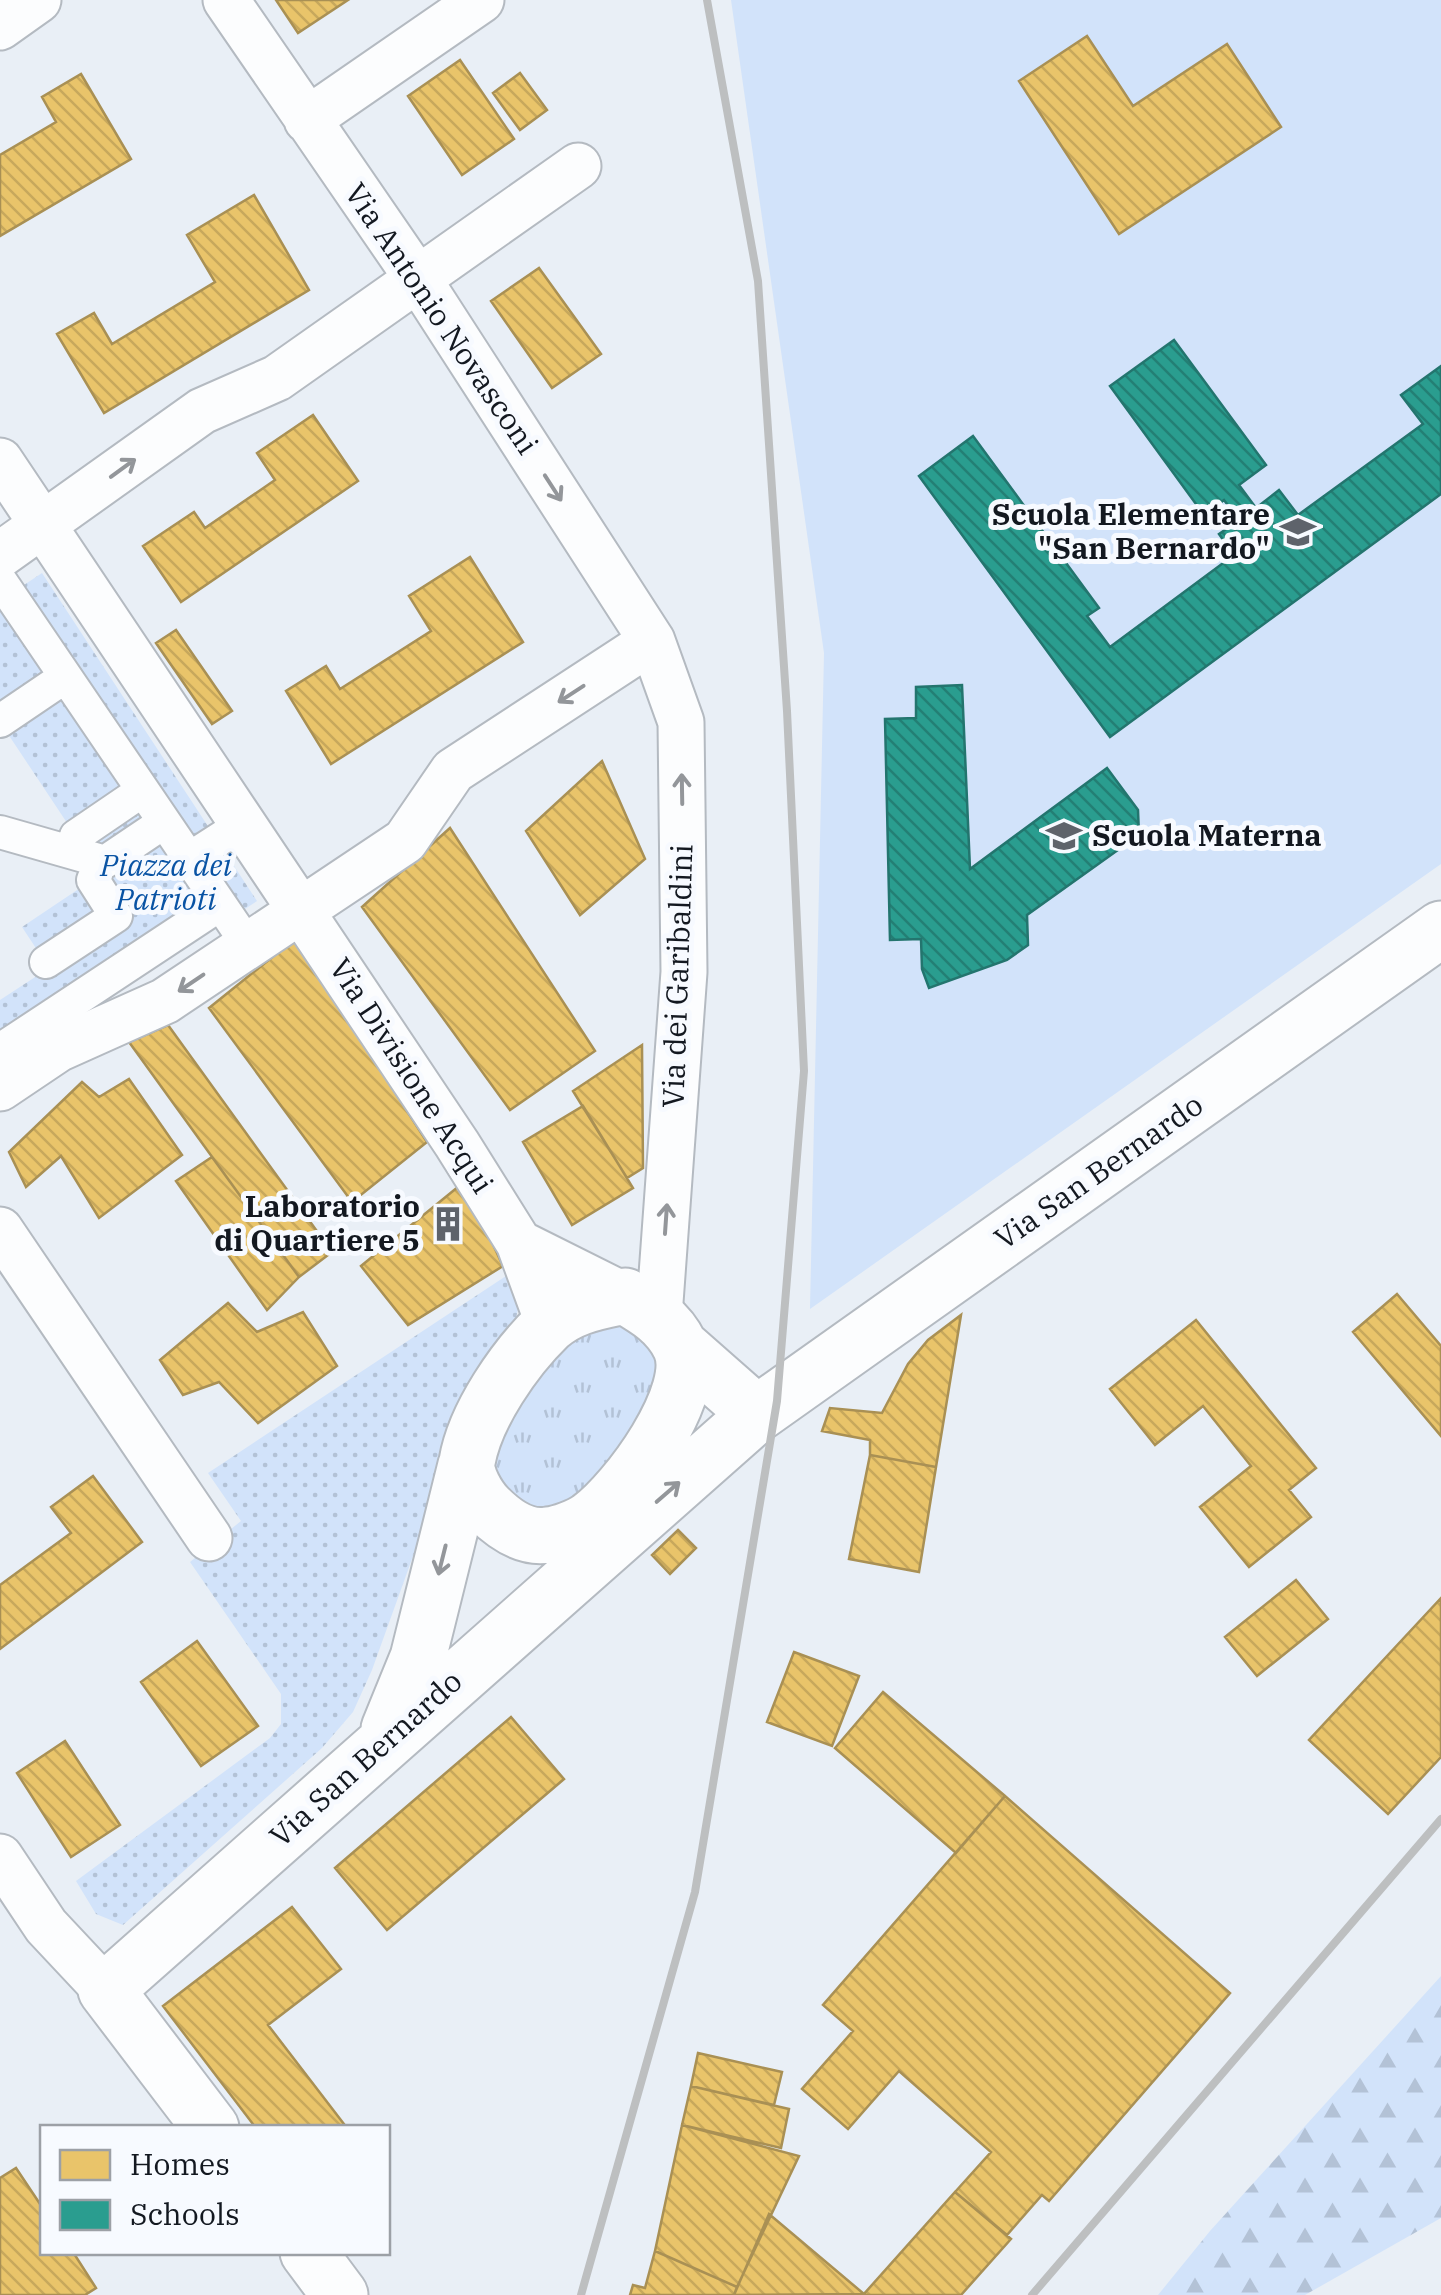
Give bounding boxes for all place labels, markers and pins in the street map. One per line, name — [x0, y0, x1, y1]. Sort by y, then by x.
place label: Scuola Elementare "San Bernardo" — [992, 494, 1270, 567]
school or university icon: Scuola Elementare "San Bernardo" — [1279, 513, 1317, 551]
place label: Scuola Materna — [1092, 815, 1322, 854]
school or university icon: Scuola Materna — [1045, 817, 1083, 855]
place label: Laboratorio di Quartiere 5 — [214, 1186, 420, 1259]
building icon: Laboratorio di Quartiere 5 — [429, 1205, 467, 1243]

